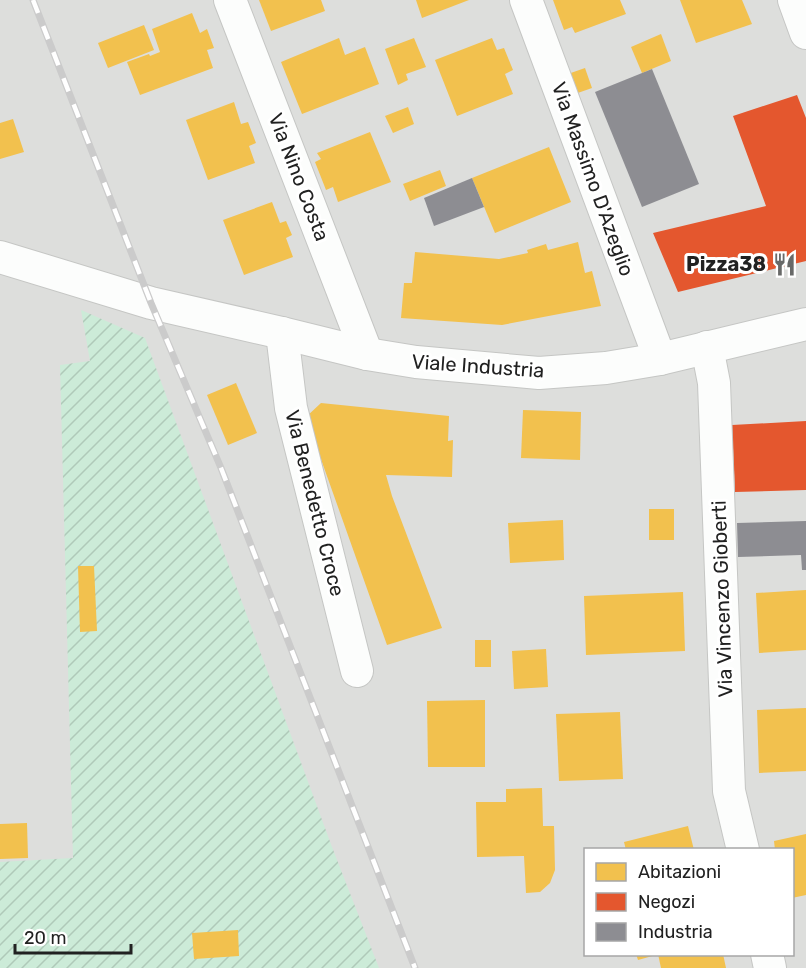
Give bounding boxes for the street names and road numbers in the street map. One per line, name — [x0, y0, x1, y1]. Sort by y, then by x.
street label: Via Massimo D'Azeglio — [547, 79, 639, 279]
street label: Via Nino Costa — [264, 110, 334, 244]
street label: Viale Industria — [411, 349, 545, 383]
street label: Via Benedetto Croce — [280, 407, 350, 599]
street label: Via Vincenzo Gioberti — [707, 500, 737, 698]

